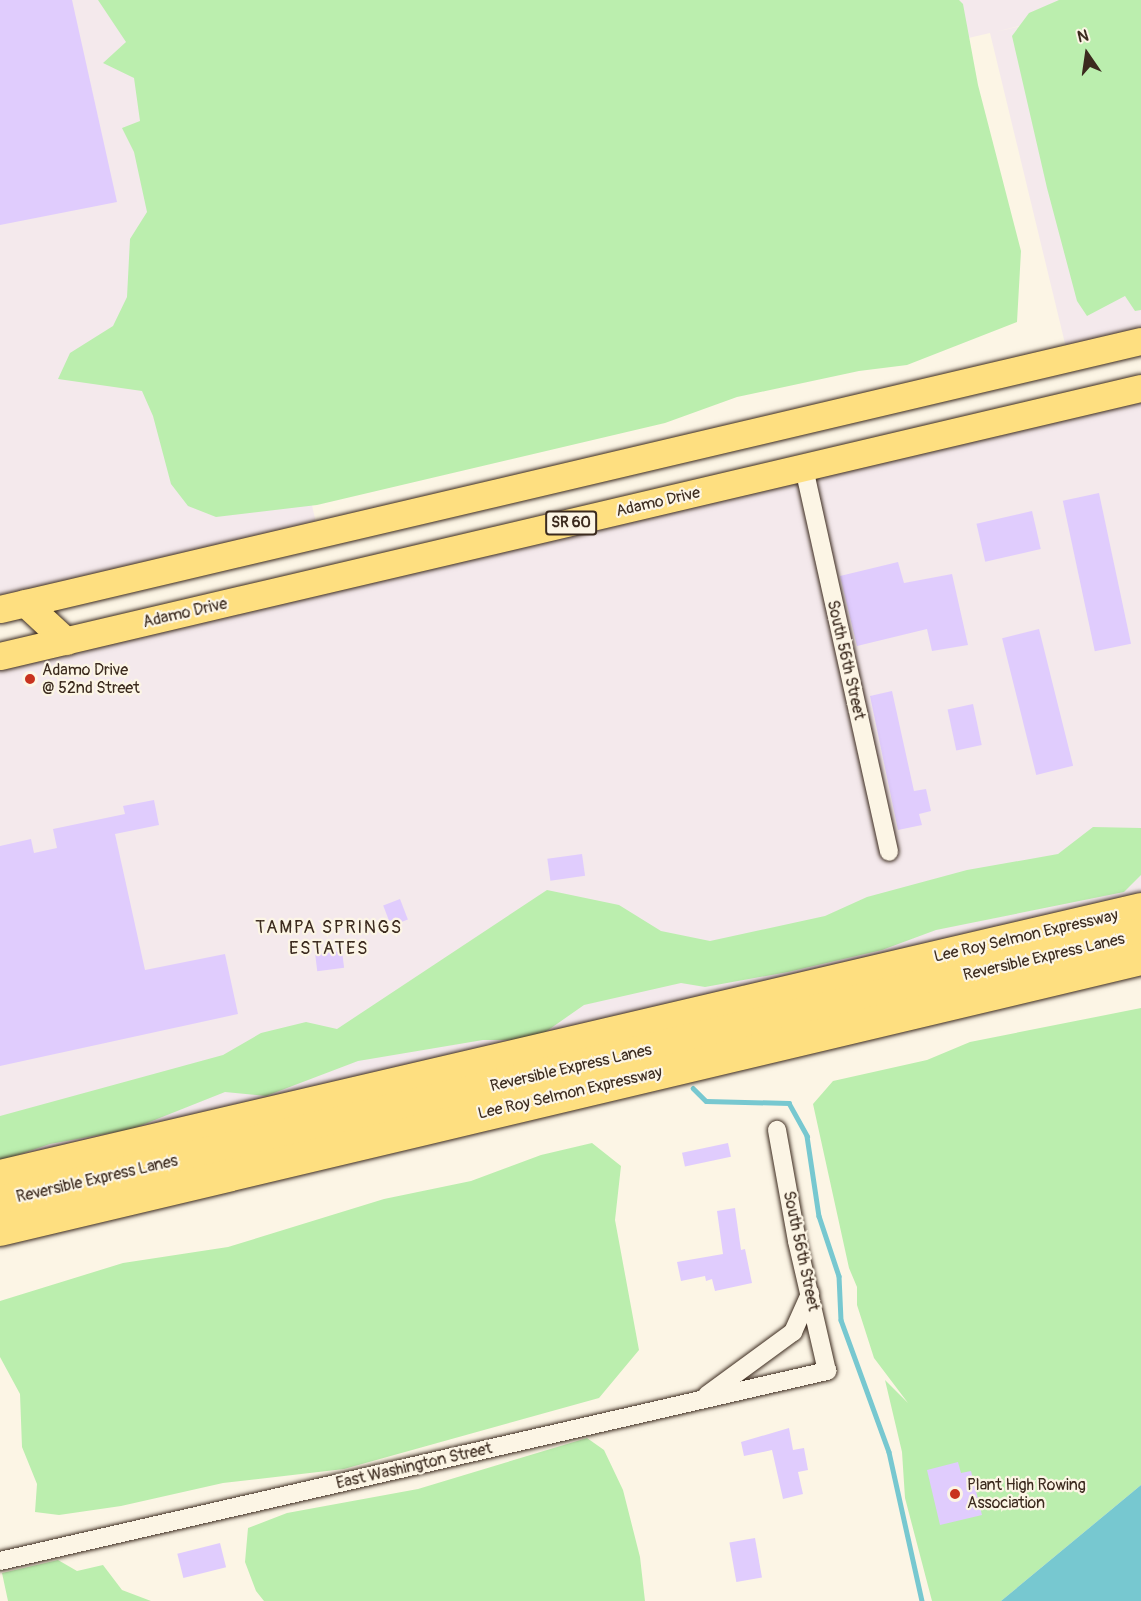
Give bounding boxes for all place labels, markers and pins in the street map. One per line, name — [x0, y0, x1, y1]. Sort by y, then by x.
place label: Adamo Drive @ 52nd Street — [42, 660, 140, 698]
marker: Adamo Drive @ 52nd Street — [23, 672, 37, 686]
place label: Plant High Rowing Association — [967, 1475, 1086, 1513]
marker: Plant High Rowing Association — [948, 1487, 962, 1501]

